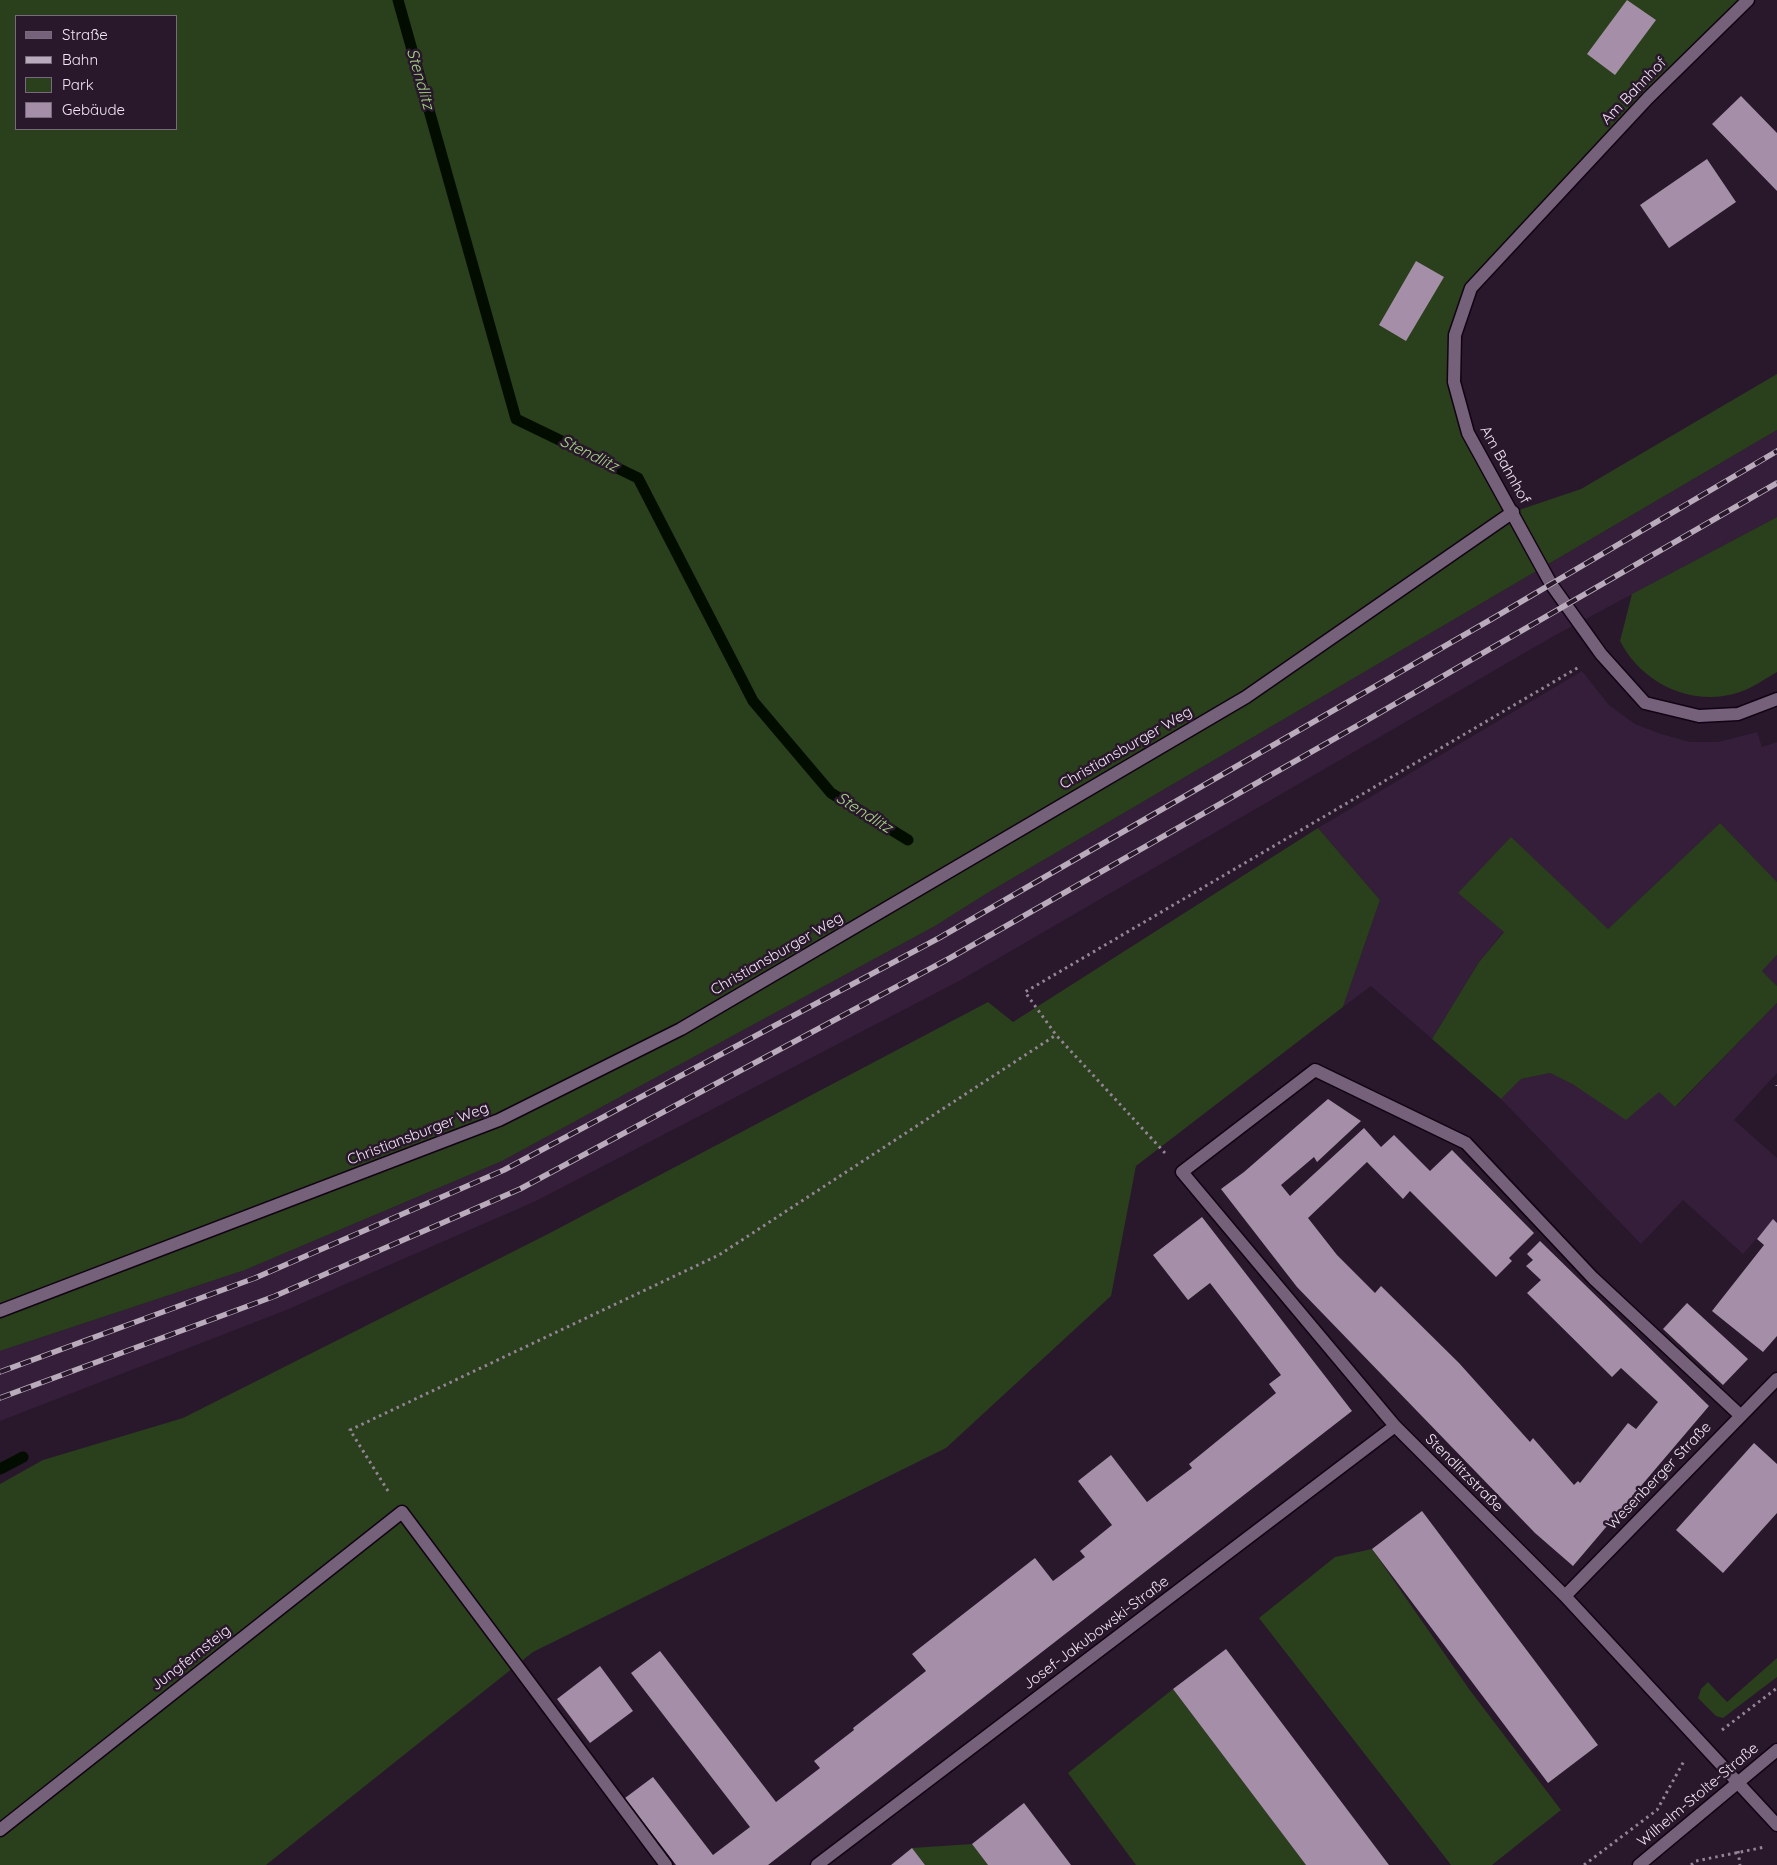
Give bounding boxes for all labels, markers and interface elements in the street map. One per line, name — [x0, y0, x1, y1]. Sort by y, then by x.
legend — [15, 15, 178, 130]
text: Straße — [62, 25, 108, 44]
water label: Stendlitz — [402, 46, 438, 112]
text: Bahn — [62, 50, 98, 69]
street label: Am Bahnhof — [1597, 54, 1671, 128]
text: Park — [62, 75, 94, 94]
text: Gebäude — [62, 100, 125, 119]
street label: Am Bahnhof — [1476, 423, 1534, 507]
water label: Stendlitz — [557, 432, 621, 476]
street label: Christiansburger Weg — [1057, 703, 1195, 793]
water label: Stendlitz — [832, 788, 896, 838]
street label: Christiansburger Weg — [708, 909, 846, 999]
street label: Christiansburger Weg — [345, 1099, 491, 1169]
street label: Wesenberger Straße — [1603, 1418, 1715, 1534]
street label: Stendlitzstraße — [1421, 1430, 1507, 1516]
street label: Josef-Jakubowski-Straße — [1020, 1572, 1172, 1694]
street label: Jungfernsteig — [148, 1621, 234, 1695]
street label: Wilhelm-Stolte-Straße — [1634, 1739, 1762, 1851]

